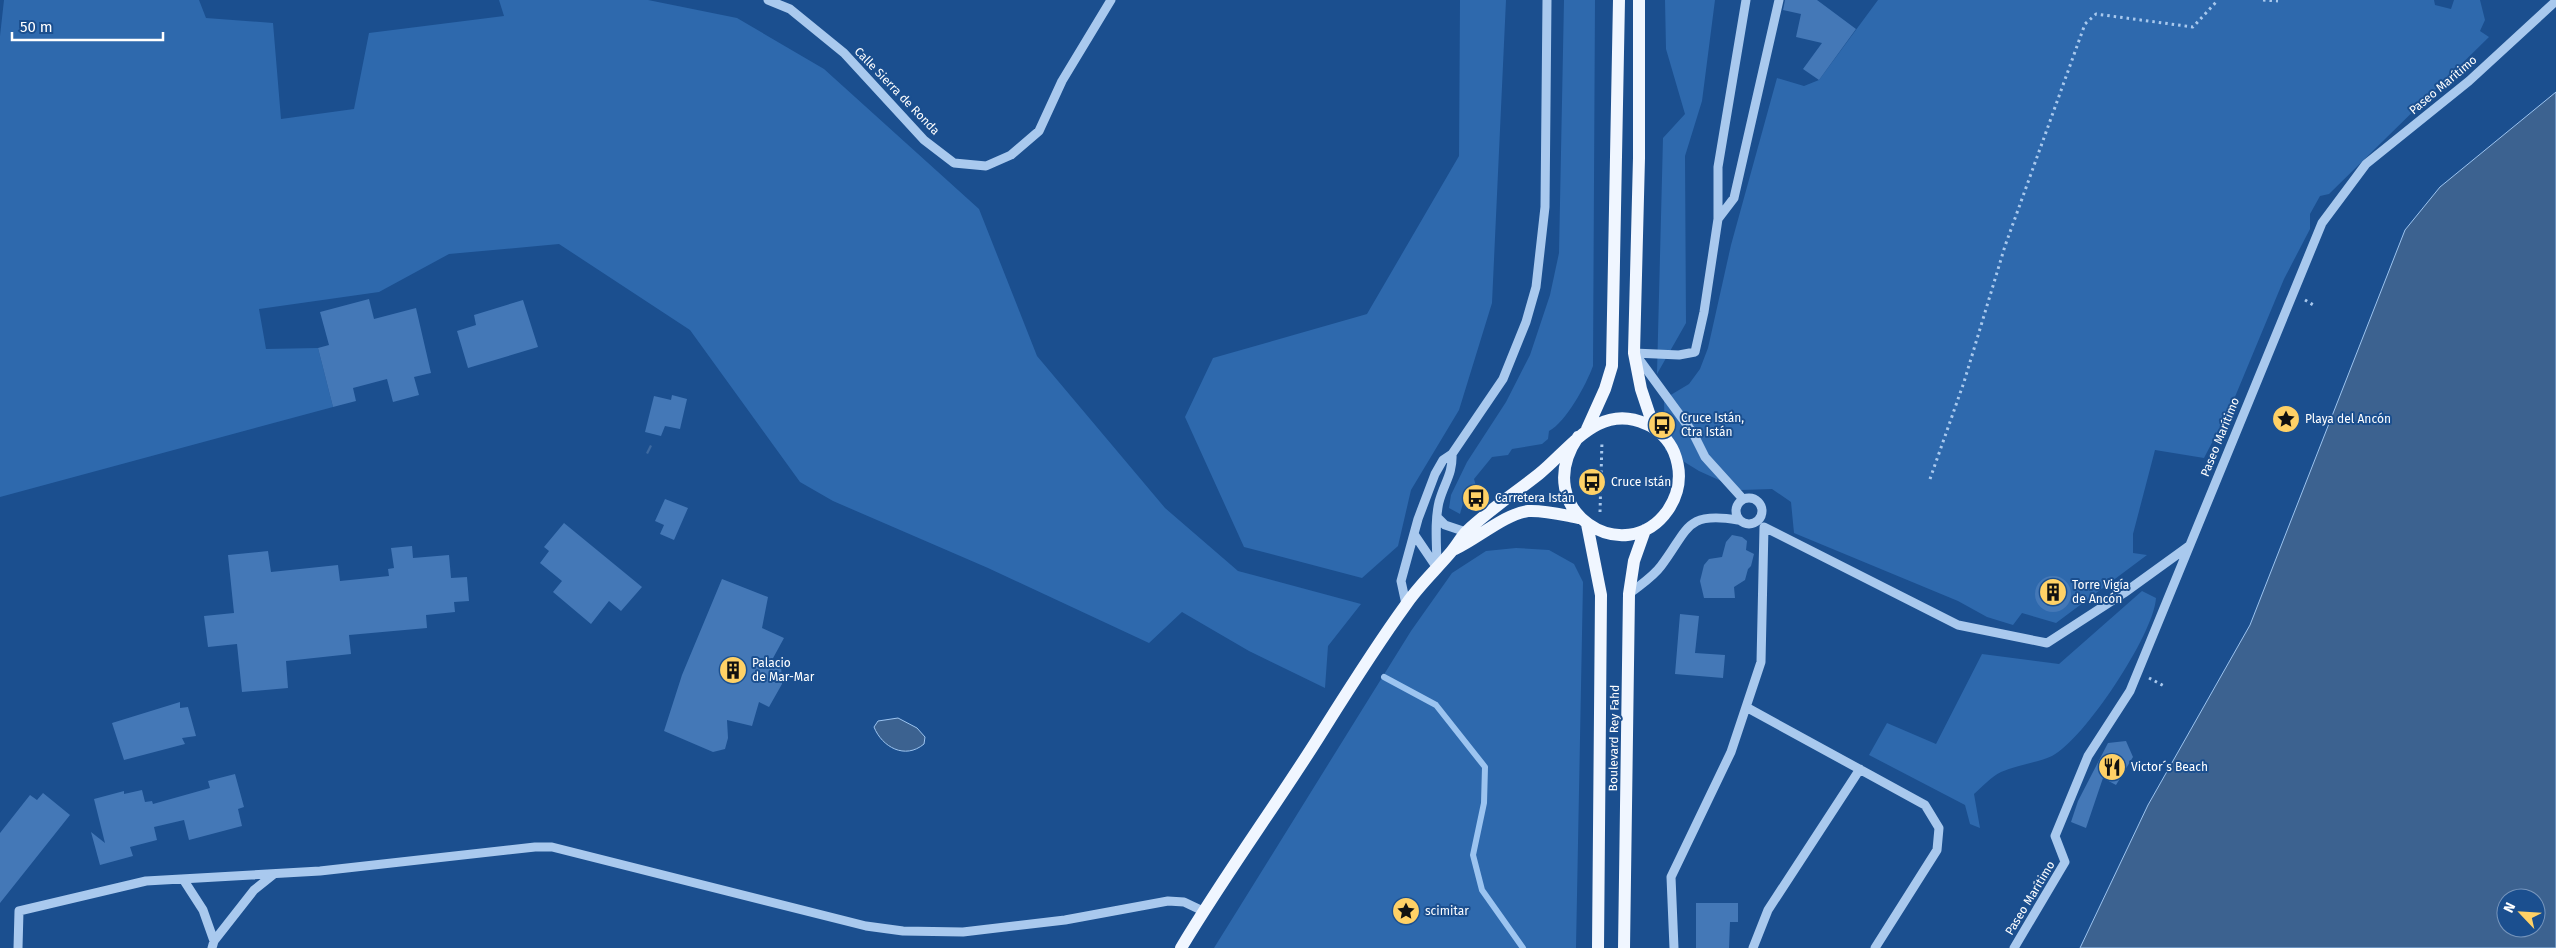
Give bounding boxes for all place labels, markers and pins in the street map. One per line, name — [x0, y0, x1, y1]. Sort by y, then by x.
place icon: Playa del Ancón — [2271, 404, 2301, 434]
bus stop icon: Cruce Istán, Ctra Istán — [1647, 410, 1677, 440]
place label: Cruce Istán, Ctra Istán — [1681, 411, 1744, 439]
place label: Playa del Ancón — [2305, 412, 2391, 426]
bus stop icon: Cruce Istán — [1577, 467, 1607, 497]
place label: Cruce Istán — [1611, 475, 1671, 489]
bus stop icon: Carretera Istán — [1461, 483, 1491, 513]
place label: Carretera Istán — [1495, 491, 1575, 505]
building icon: Torre Vigía de Ancón — [2038, 577, 2068, 607]
place label: Torre Vigía de Ancón — [2072, 578, 2129, 606]
building icon: Palacio de Mar-Mar — [718, 655, 748, 685]
place label: Palacio de Mar-Mar — [752, 656, 815, 684]
restaurant icon: Victor´s Beach — [2097, 752, 2127, 782]
place label: Victor´s Beach — [2131, 760, 2208, 774]
place icon: scimitar — [1391, 896, 1421, 926]
place label: scimitar — [1425, 904, 1469, 918]

